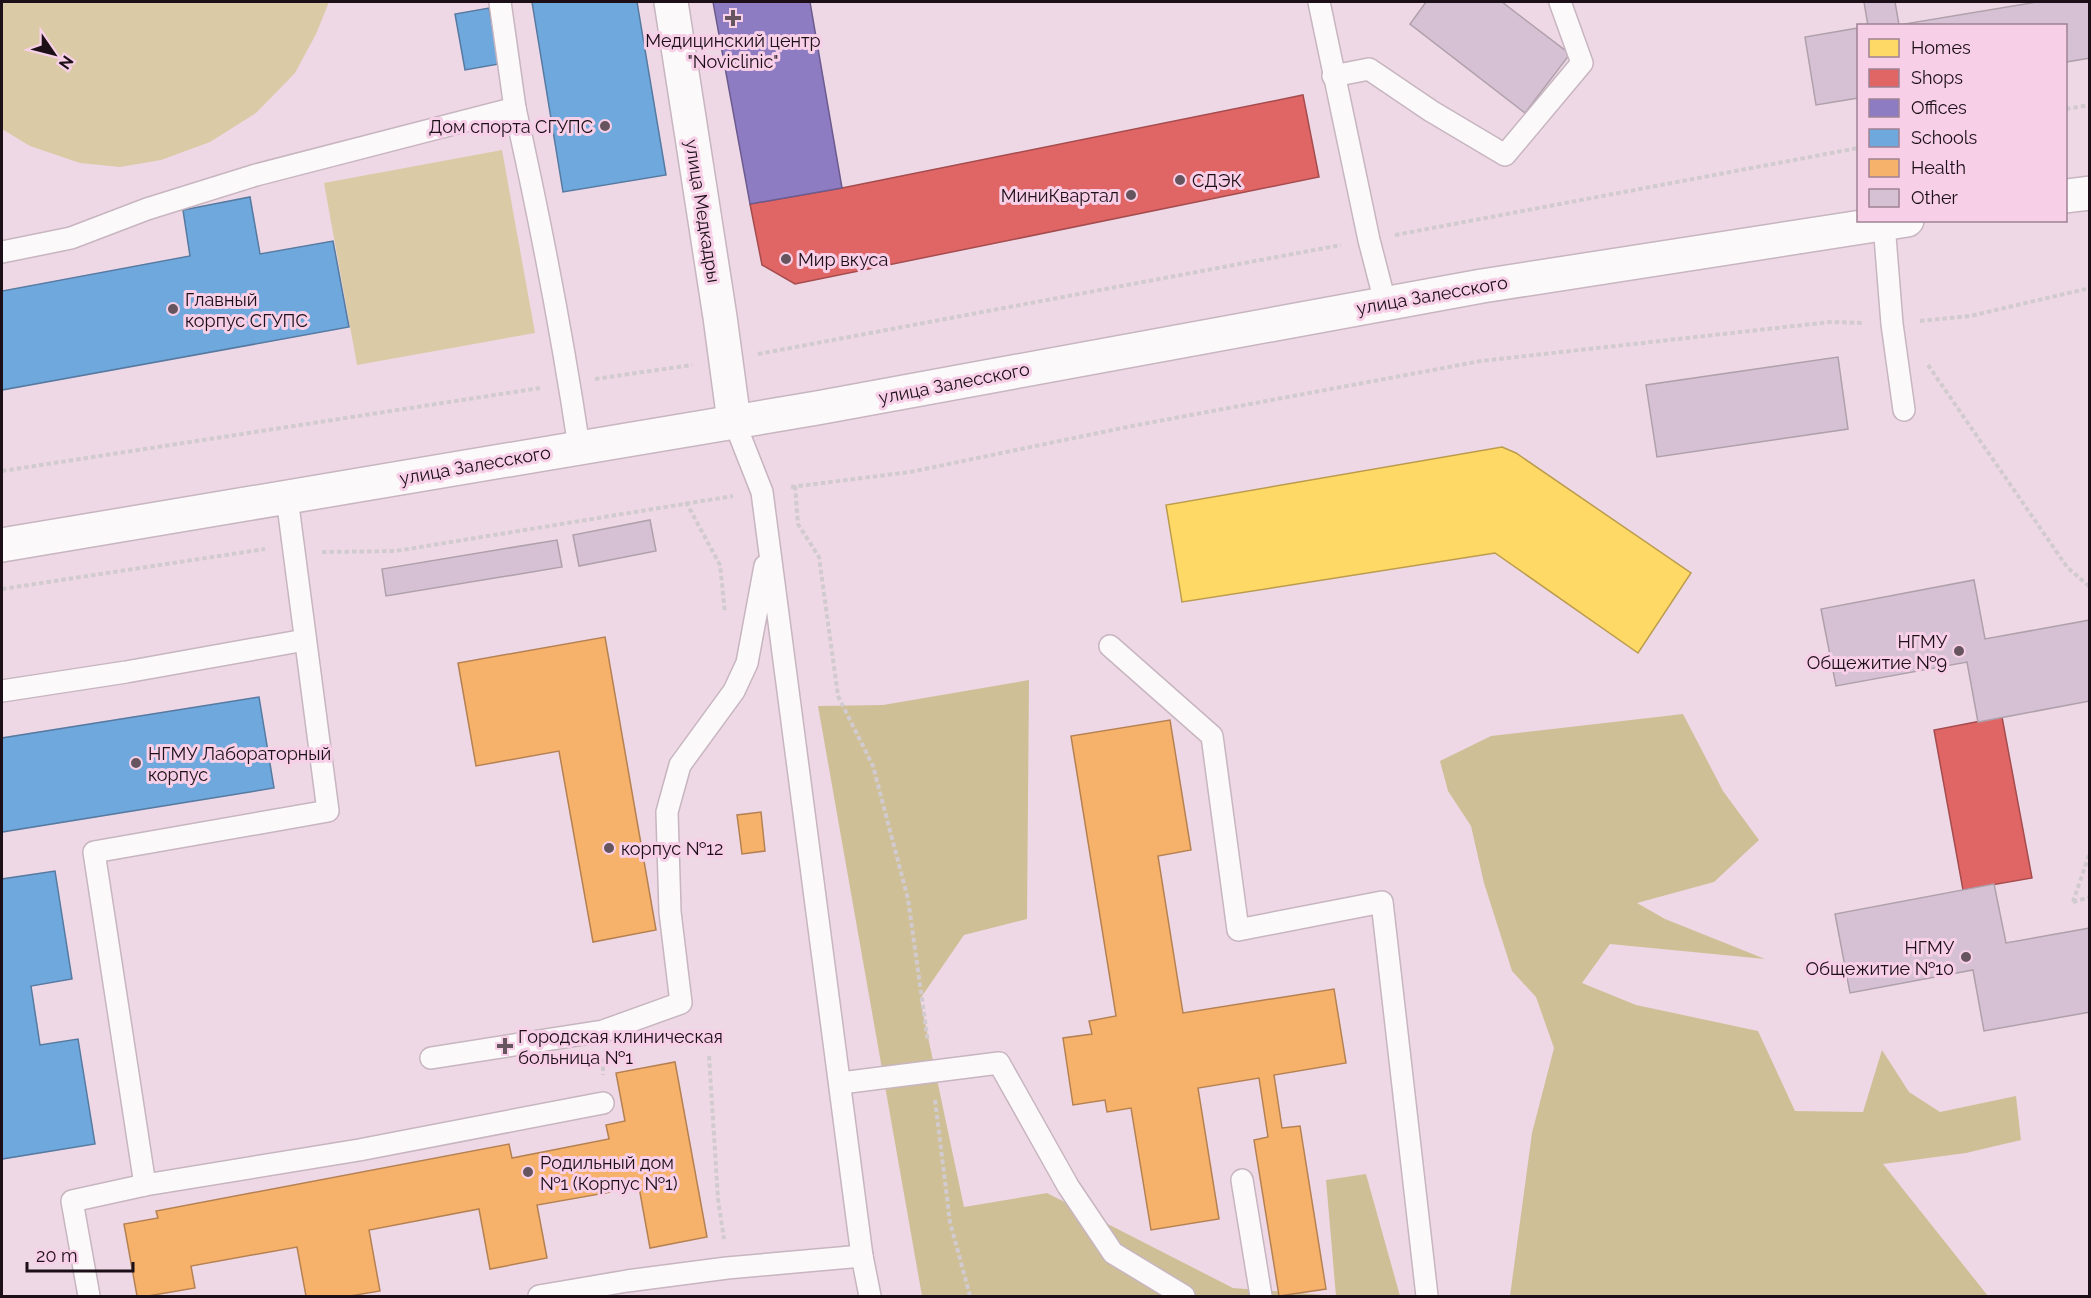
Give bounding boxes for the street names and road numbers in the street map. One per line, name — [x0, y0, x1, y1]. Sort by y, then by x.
street label: улица Медкадры — [681, 138, 725, 284]
street label: улица Залесского — [1355, 271, 1510, 319]
street label: улица Залесского — [877, 358, 1031, 408]
street label: улица Залесского — [398, 441, 553, 489]

